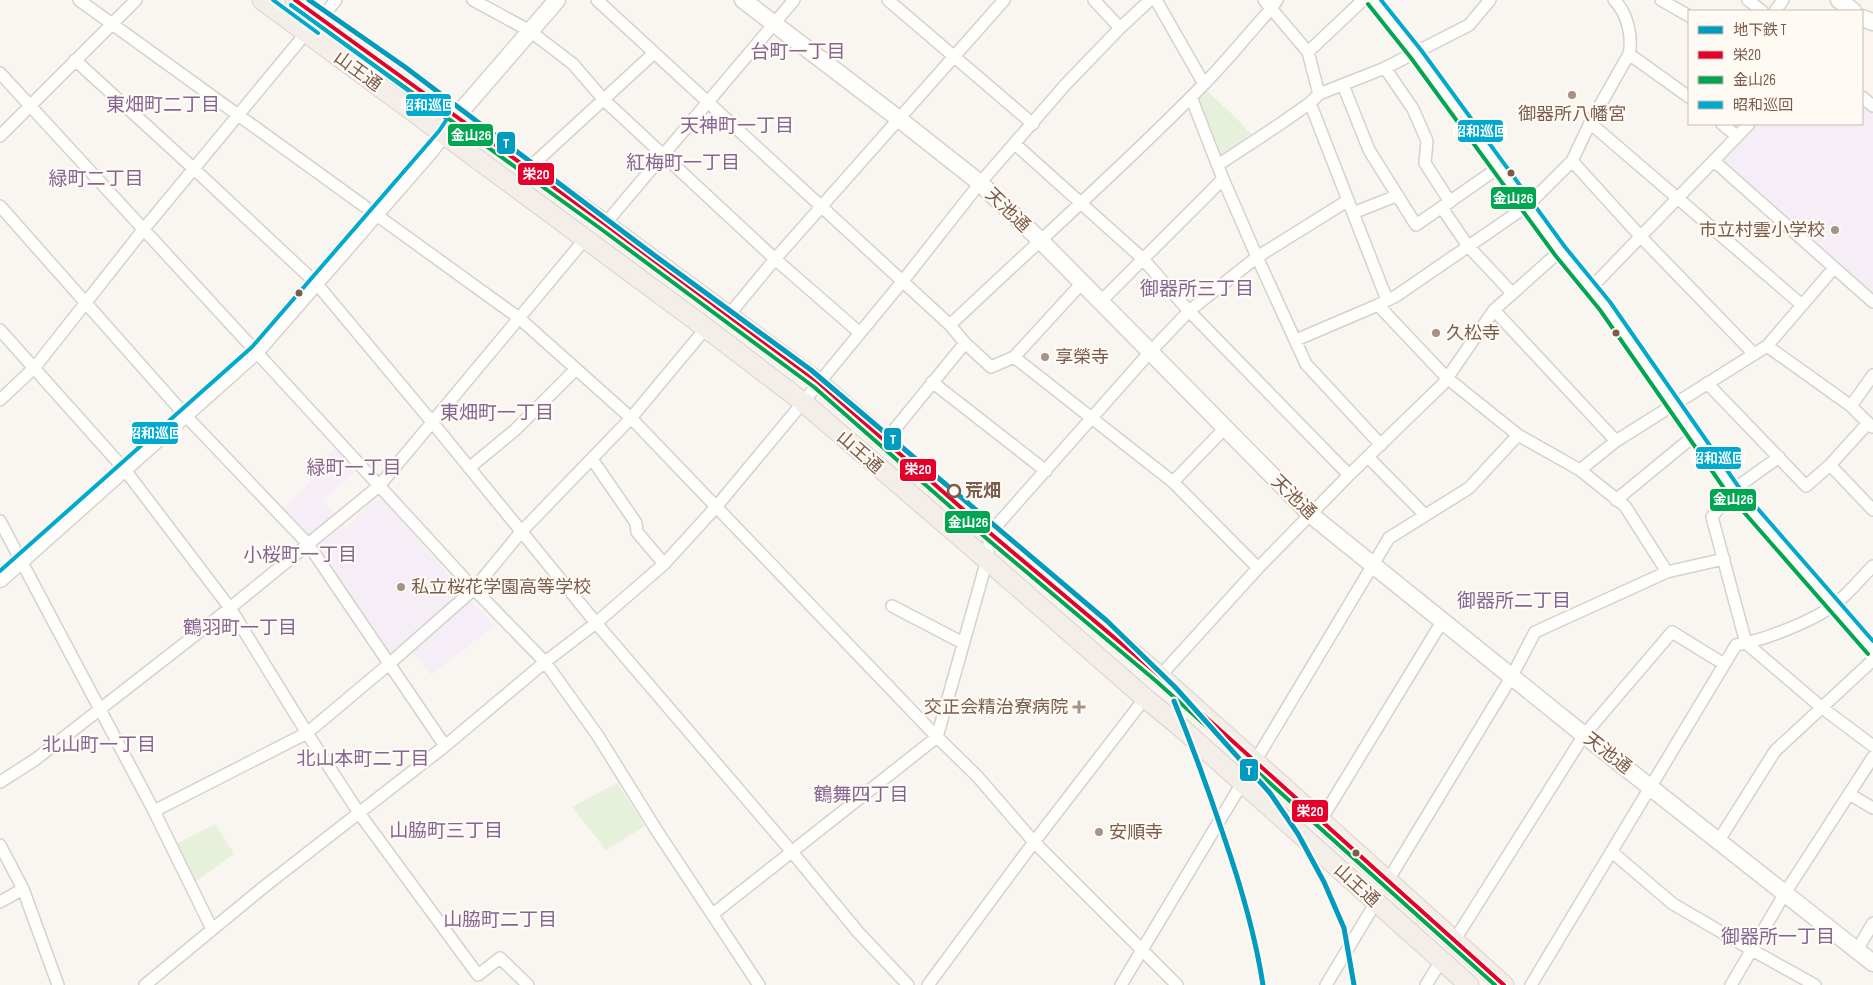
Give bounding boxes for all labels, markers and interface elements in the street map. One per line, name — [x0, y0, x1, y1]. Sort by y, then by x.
legend — [1688, 10, 1863, 125]
text: 地下鉄 T — [1733, 21, 1786, 40]
district label: 台町一丁目 — [750, 41, 846, 64]
text: 栄20 — [1733, 46, 1761, 65]
street label: 山王通 — [330, 47, 386, 96]
text: 金山26 — [1733, 71, 1776, 90]
marker: 御器所八幡宮 — [1566, 89, 1578, 101]
line badge: 昭和巡回 — [405, 93, 452, 117]
district label: 東畑町二丁目 — [106, 94, 220, 117]
text: 昭和巡回 — [1733, 96, 1793, 115]
text: 昭和巡回 — [400, 97, 456, 114]
place label: 御器所八幡宮 — [1518, 104, 1626, 125]
district label: 天神町一丁目 — [680, 115, 794, 138]
line badge: 昭和巡回 — [1457, 119, 1504, 143]
line badge: 金山26 — [447, 123, 494, 147]
text: 昭和巡回 — [1452, 123, 1508, 140]
text: 金山26 — [451, 127, 492, 144]
line badge: T — [496, 131, 516, 155]
text: T — [503, 135, 509, 152]
district label: 紅梅町一丁目 — [626, 152, 740, 175]
line badge: 栄20 — [517, 162, 555, 186]
text: 栄20 — [523, 166, 550, 183]
district label: 緑町二丁目 — [48, 168, 144, 191]
unlabelled marker — [1506, 168, 1516, 178]
street label: 天池通 — [981, 184, 1034, 237]
line badge: 金山26 — [1490, 186, 1537, 210]
text: 金山26 — [1493, 190, 1534, 207]
place label: 市立村雲小学校 — [1699, 220, 1825, 241]
marker: 市立村雲小学校 — [1829, 224, 1841, 236]
district label: 御器所三丁目 — [1140, 278, 1254, 301]
unlabelled marker — [294, 288, 304, 298]
place label: 久松寺 — [1446, 323, 1500, 344]
marker: 久松寺 — [1430, 327, 1442, 339]
unlabelled marker — [1611, 328, 1621, 338]
place label: 享榮寺 — [1055, 347, 1109, 368]
marker: 享榮寺 — [1039, 351, 1051, 363]
district label: 東畑町一丁目 — [440, 402, 554, 425]
line badge: 昭和巡回 — [131, 421, 179, 445]
text: 昭和巡回 — [127, 425, 183, 442]
street label: 山王通 — [832, 427, 887, 478]
line badge: T — [883, 427, 902, 451]
text: T — [890, 431, 896, 448]
line badge: 昭和巡回 — [1695, 446, 1742, 470]
text: 昭和巡回 — [1690, 450, 1746, 467]
district label: 緑町一丁目 — [306, 457, 402, 480]
line badge: 栄20 — [899, 458, 937, 482]
text: 栄20 — [905, 461, 932, 478]
street label: 天池通 — [1267, 471, 1320, 524]
place label: 荒畑 — [965, 481, 1001, 502]
marker: 荒畑 — [947, 484, 961, 498]
line badge: 金山26 — [1709, 488, 1757, 512]
text: 金山26 — [1713, 491, 1754, 508]
line badge: 金山26 — [944, 510, 991, 534]
text: 金山26 — [948, 514, 989, 531]
district label: 小桜町一丁目 — [243, 544, 357, 567]
place label: 私立桜花学園高等学校 — [411, 577, 591, 598]
marker: 私立桜花学園高等学校 — [395, 581, 407, 593]
district label: 御器所二丁目 — [1457, 590, 1571, 613]
district label: 鶴羽町一丁目 — [183, 617, 297, 640]
place label: 交正会精治寮病院 — [924, 697, 1068, 718]
marker: 交正会精治寮病院 — [1072, 700, 1086, 714]
street label: 天池通 — [1580, 728, 1635, 778]
district label: 北山町一丁目 — [42, 734, 156, 757]
district label: 北山本町二丁目 — [296, 748, 430, 771]
line badge: T — [1239, 758, 1259, 782]
text: T — [1246, 762, 1252, 779]
district label: 鶴舞四丁目 — [813, 784, 909, 807]
line badge: 栄20 — [1291, 799, 1329, 823]
text: 栄20 — [1297, 803, 1324, 820]
district label: 山脇町三丁目 — [389, 820, 503, 843]
place label: 安順寺 — [1109, 822, 1163, 843]
marker: 安順寺 — [1093, 826, 1105, 838]
unlabelled marker — [1351, 848, 1361, 858]
street label: 山王通 — [1330, 860, 1384, 911]
district label: 山脇町二丁目 — [443, 909, 557, 932]
district label: 御器所一丁目 — [1721, 926, 1835, 949]

